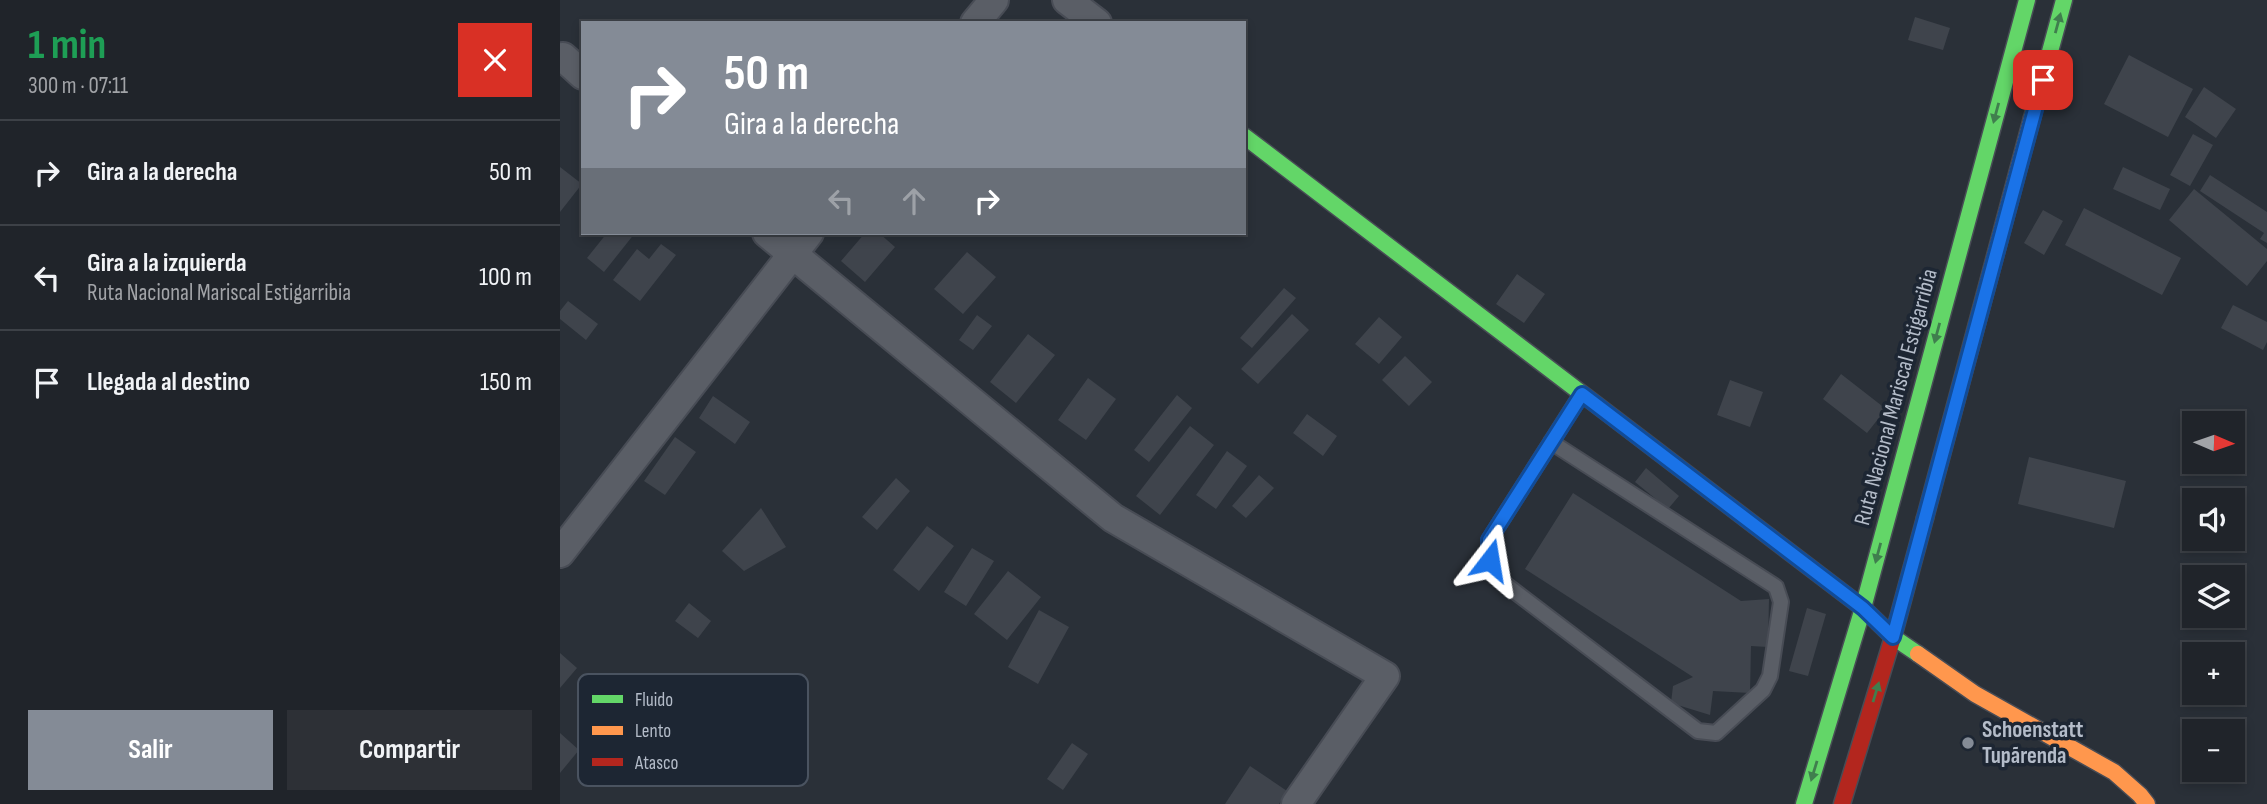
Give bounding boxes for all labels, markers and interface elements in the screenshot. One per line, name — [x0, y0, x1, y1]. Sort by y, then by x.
one-way arrow — [2053, 12, 2064, 34]
text: 1 min — [28, 20, 106, 71]
button: close — [458, 23, 532, 97]
text: 50 m — [724, 45, 809, 104]
icon: right — [609, 49, 700, 140]
pin — [2013, 50, 2073, 110]
icon: arrive — [2024, 61, 2062, 99]
text: 300 m · 07:11 — [28, 72, 128, 100]
one-way arrow — [1991, 103, 2001, 124]
text: Gira a la derecha — [724, 105, 899, 144]
icon: right — [28, 154, 66, 192]
text: Gira a la derecha — [87, 157, 237, 188]
text: 50 m — [489, 157, 532, 188]
icon: left — [822, 182, 860, 220]
icon: ahead — [895, 182, 933, 220]
icon: right — [968, 182, 1006, 220]
text: Gira a la izquierda — [87, 248, 247, 279]
icon: left — [28, 259, 66, 297]
text: 100 m — [479, 262, 532, 293]
street label: Ruta Nacional Mariscal Estigarribia — [1848, 266, 1944, 528]
text: Ruta Nacional Mariscal Estigarribia — [87, 279, 351, 307]
one-way arrow — [1931, 322, 1942, 344]
icon: arrive — [28, 364, 66, 402]
text: Llegada al destino — [87, 367, 250, 398]
text: 150 m — [480, 367, 532, 398]
north arrow — [2182, 411, 2245, 474]
map controls — [2182, 411, 2245, 782]
button: sound — [2182, 488, 2245, 551]
position arrow — [1453, 523, 1527, 597]
one-way arrow — [1872, 542, 1883, 564]
button: layers — [2182, 565, 2245, 628]
button: + — [2182, 642, 2245, 705]
legend — [578, 674, 808, 786]
one-way arrow — [1871, 681, 1882, 702]
text: Fluido — [635, 689, 673, 712]
button: Salir — [28, 710, 273, 790]
button: Compartir — [287, 710, 532, 790]
place label: Schoenstatt Tupãrenda — [1982, 716, 2084, 770]
button: − — [2182, 719, 2245, 782]
text: Lento — [635, 720, 671, 743]
marker: Schoenstatt Tupãrenda — [1960, 735, 1976, 751]
text: Atasco — [634, 752, 678, 775]
one-way arrow — [1808, 760, 1818, 781]

